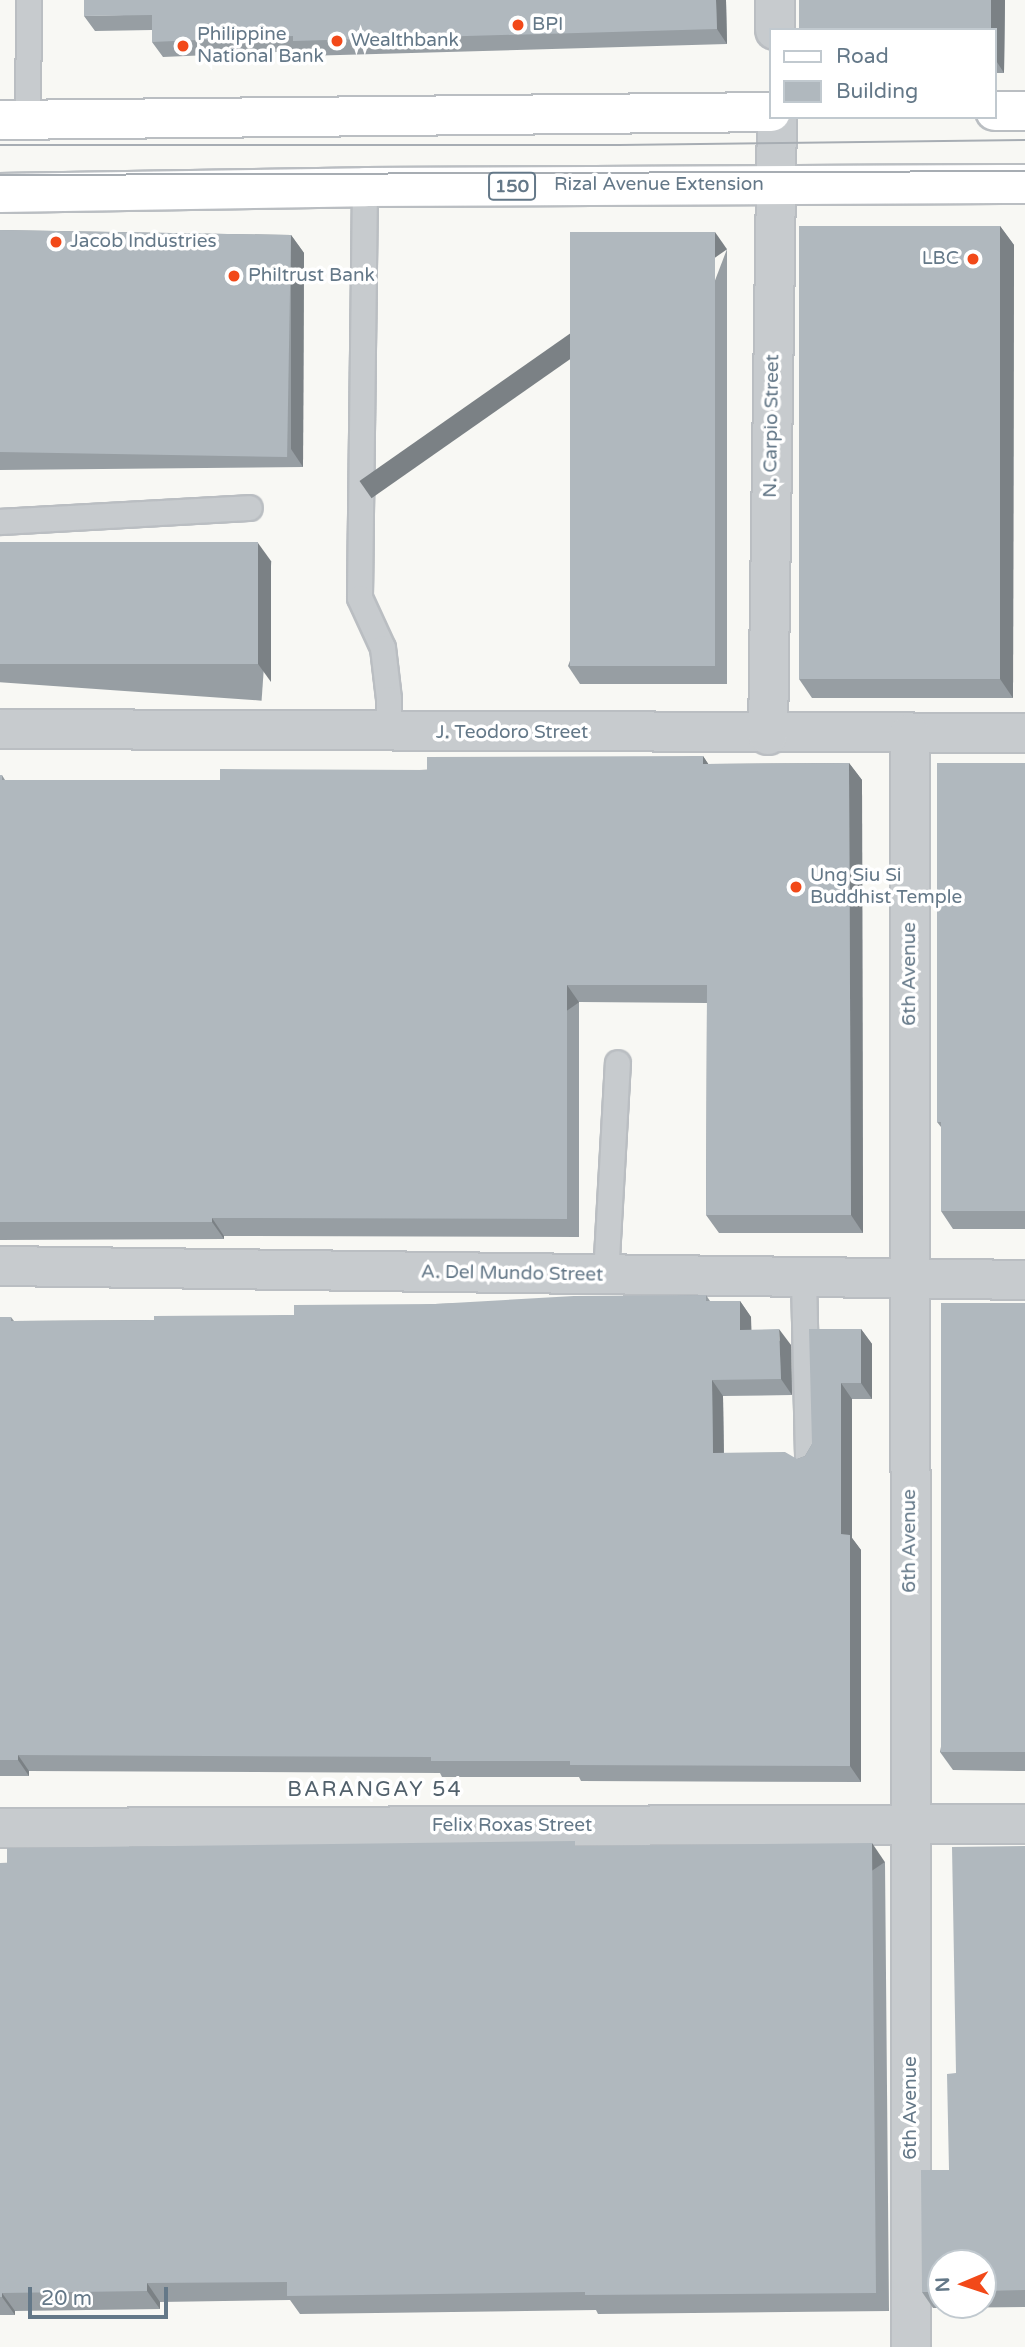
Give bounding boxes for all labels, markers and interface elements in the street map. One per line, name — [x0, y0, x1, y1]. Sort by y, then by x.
place label: BPI — [532, 14, 563, 36]
marker: BPI — [510, 17, 526, 33]
place label: Philippine National Bank — [197, 24, 324, 68]
legend — [769, 28, 997, 119]
place label: Wealthbank — [351, 30, 459, 52]
marker: Wealthbank — [329, 33, 345, 49]
marker: Philippine National Bank — [175, 38, 191, 54]
text: Road — [836, 44, 889, 69]
text: Building — [836, 79, 918, 104]
road number: 150 — [488, 172, 536, 201]
street label: Rizal Avenue Extension — [554, 174, 764, 196]
place label: Jacob Industries — [70, 231, 217, 253]
marker: Jacob Industries — [48, 234, 64, 250]
place label: LBC — [922, 248, 959, 270]
marker: LBC — [965, 251, 981, 267]
place label: Philtrust Bank — [248, 265, 375, 287]
marker: Philtrust Bank — [226, 268, 242, 284]
street label: N. Carpio Street — [759, 354, 785, 498]
street label: J. Teodoro Street — [436, 722, 588, 744]
place label: Ung Siu Si Buddhist Temple — [810, 865, 962, 909]
marker: Ung Siu Si Buddhist Temple — [788, 879, 804, 895]
street label: 6th Avenue — [899, 922, 921, 1026]
street label: A. Del Mundo Street — [421, 1261, 603, 1287]
street label: 6th Avenue — [899, 1489, 921, 1593]
district label: BARANGAY 54 — [289, 1777, 461, 1803]
street label: Felix Roxas Street — [432, 1815, 592, 1837]
street label: 6th Avenue — [900, 2056, 922, 2160]
north arrow — [927, 2249, 997, 2319]
scale bar — [32, 2274, 172, 2318]
text: N — [932, 2277, 954, 2293]
text: 20 m — [41, 2286, 92, 2311]

